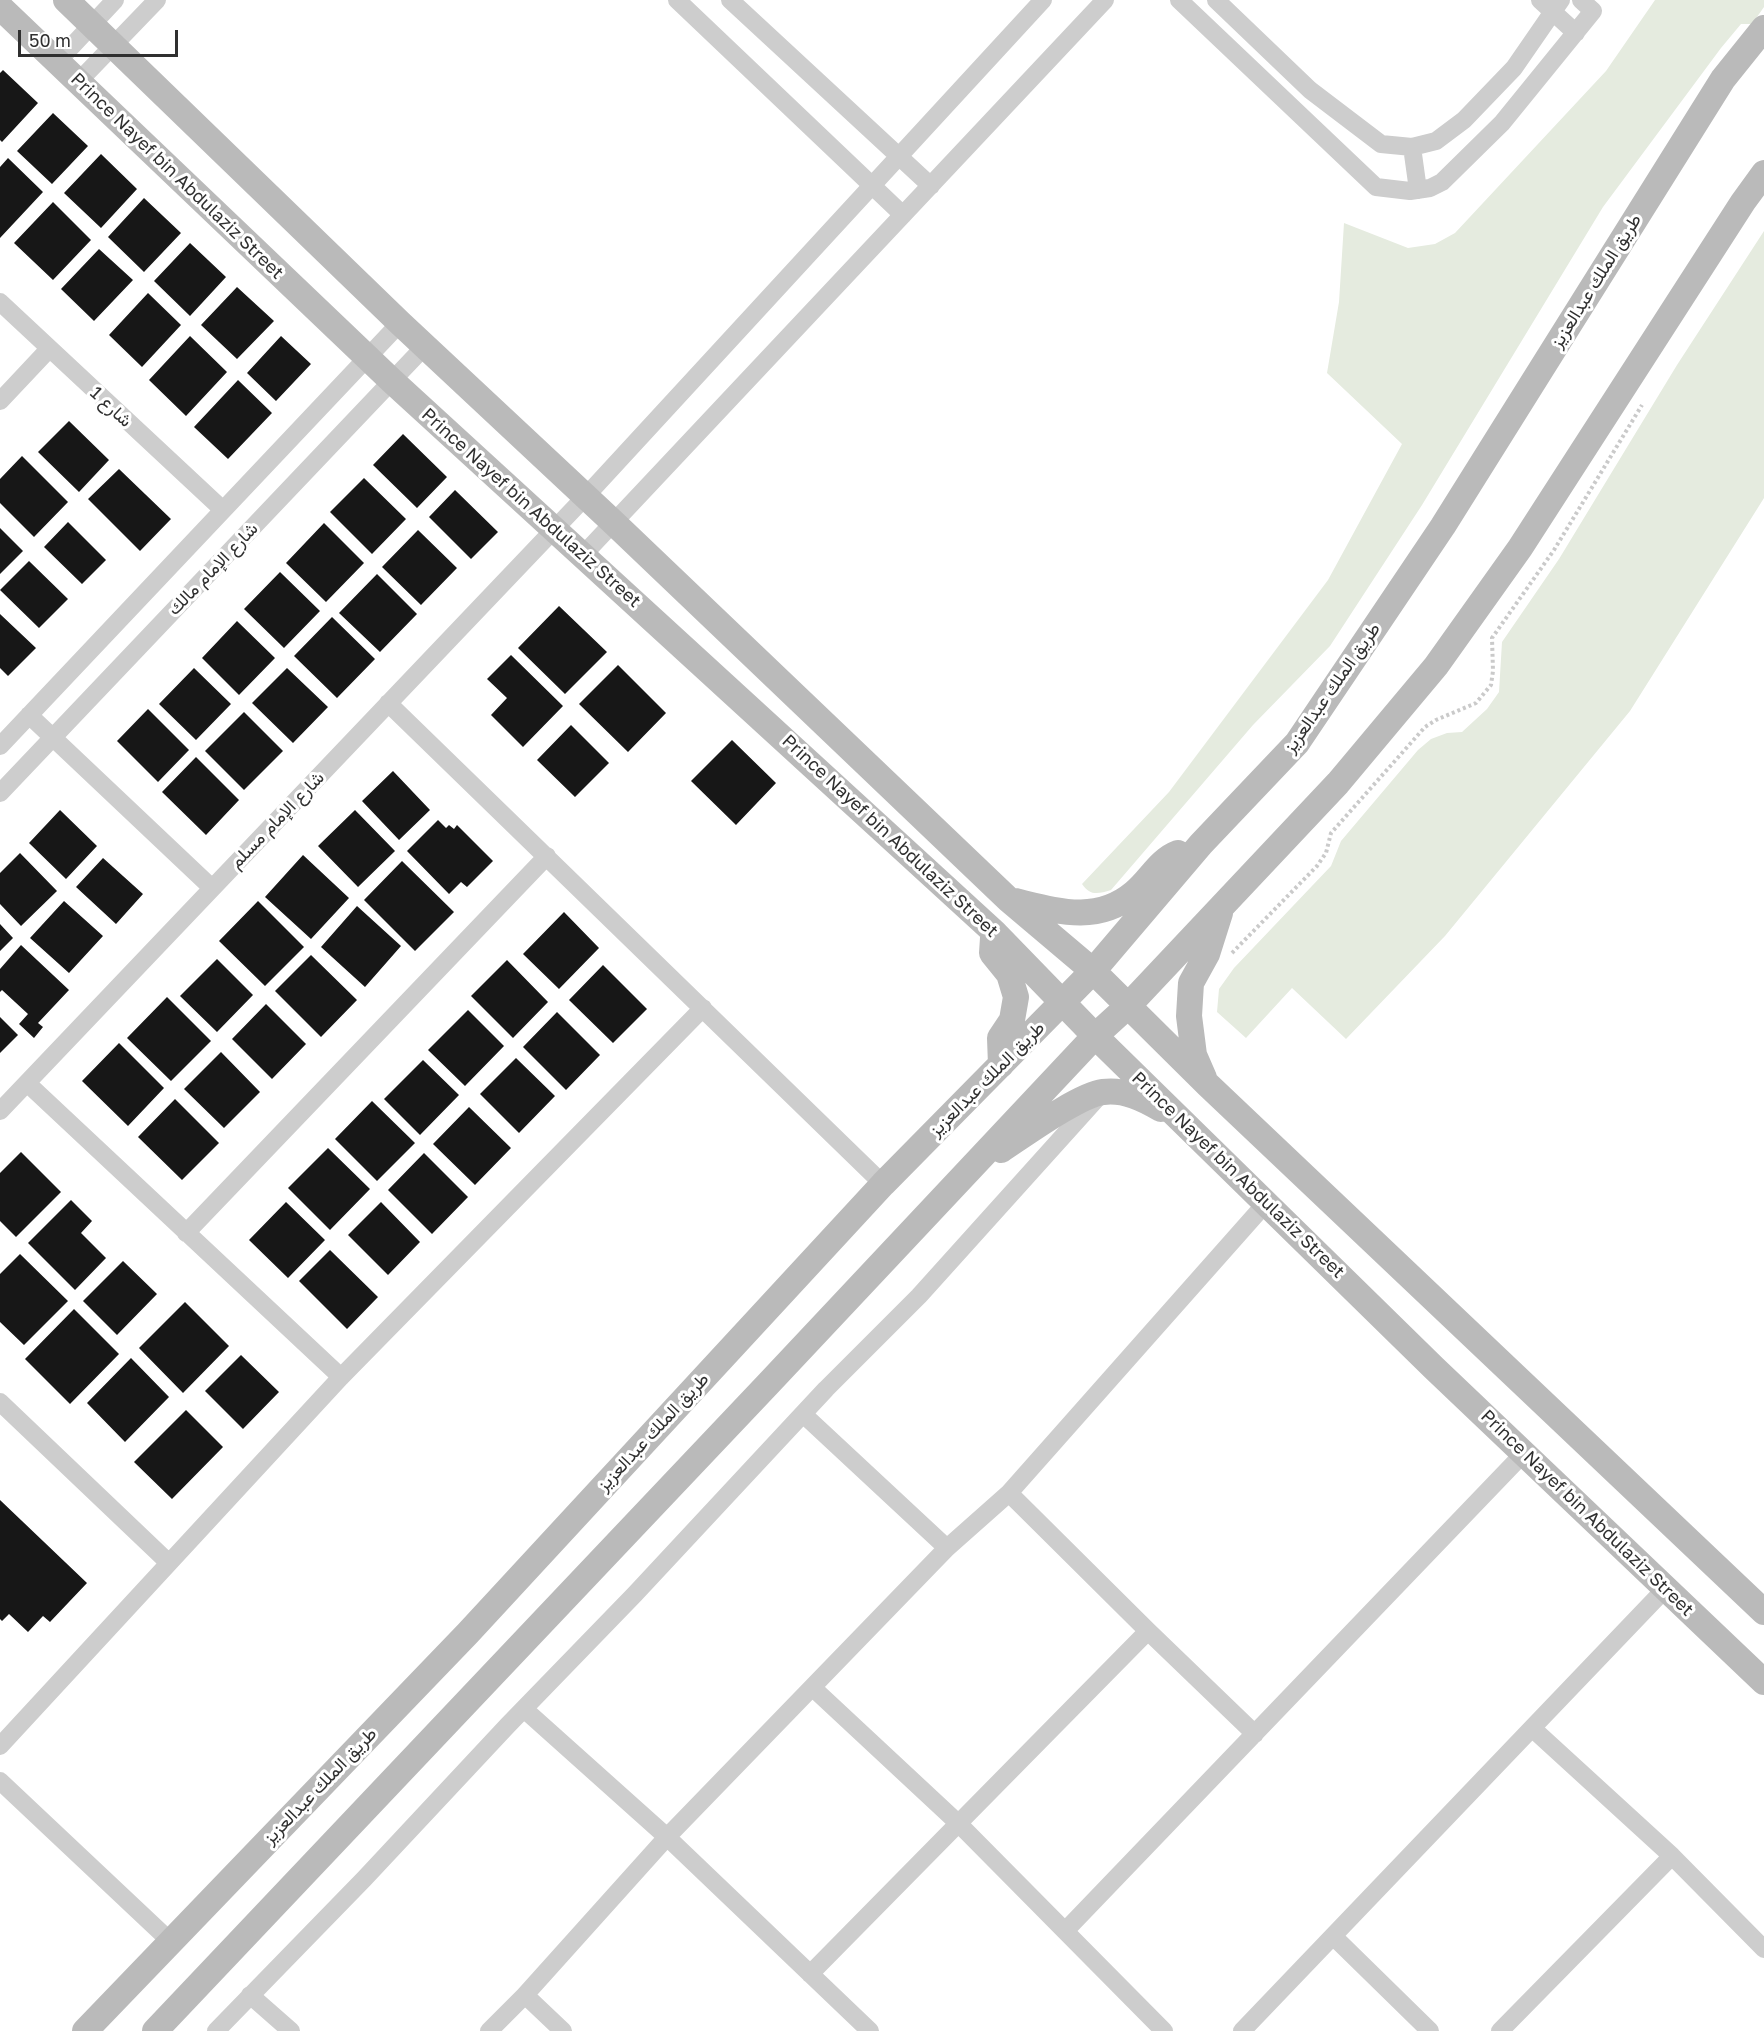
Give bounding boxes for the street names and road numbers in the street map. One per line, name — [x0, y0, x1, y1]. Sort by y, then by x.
street label: Prince Nayef bin Abdulaziz Street — [66, 68, 288, 284]
street label: طريق الملك عبدالعزيز — [1546, 210, 1646, 352]
street label: شارع 1 — [86, 382, 136, 432]
street label: Prince Nayef bin Abdulaziz Street — [417, 404, 645, 612]
street label: شارع الإمام مالك — [163, 518, 263, 620]
street label: طريق الملك عبدالعزيز — [1279, 619, 1385, 757]
street label: Prince Nayef bin Abdulaziz Street — [778, 730, 1002, 942]
street label: شارع الإمام مسلم — [225, 767, 329, 873]
street label: طريق الملك عبدالعزيز — [925, 1017, 1049, 1141]
street label: Prince Nayef bin Abdulaziz Street — [1127, 1067, 1349, 1283]
street label: طريق الملك عبدالعزيز — [593, 1368, 713, 1496]
street label: Prince Nayef bin Abdulaziz Street — [1476, 1405, 1698, 1621]
street label: طريق الملك عبدالعزيز — [259, 1723, 381, 1849]

